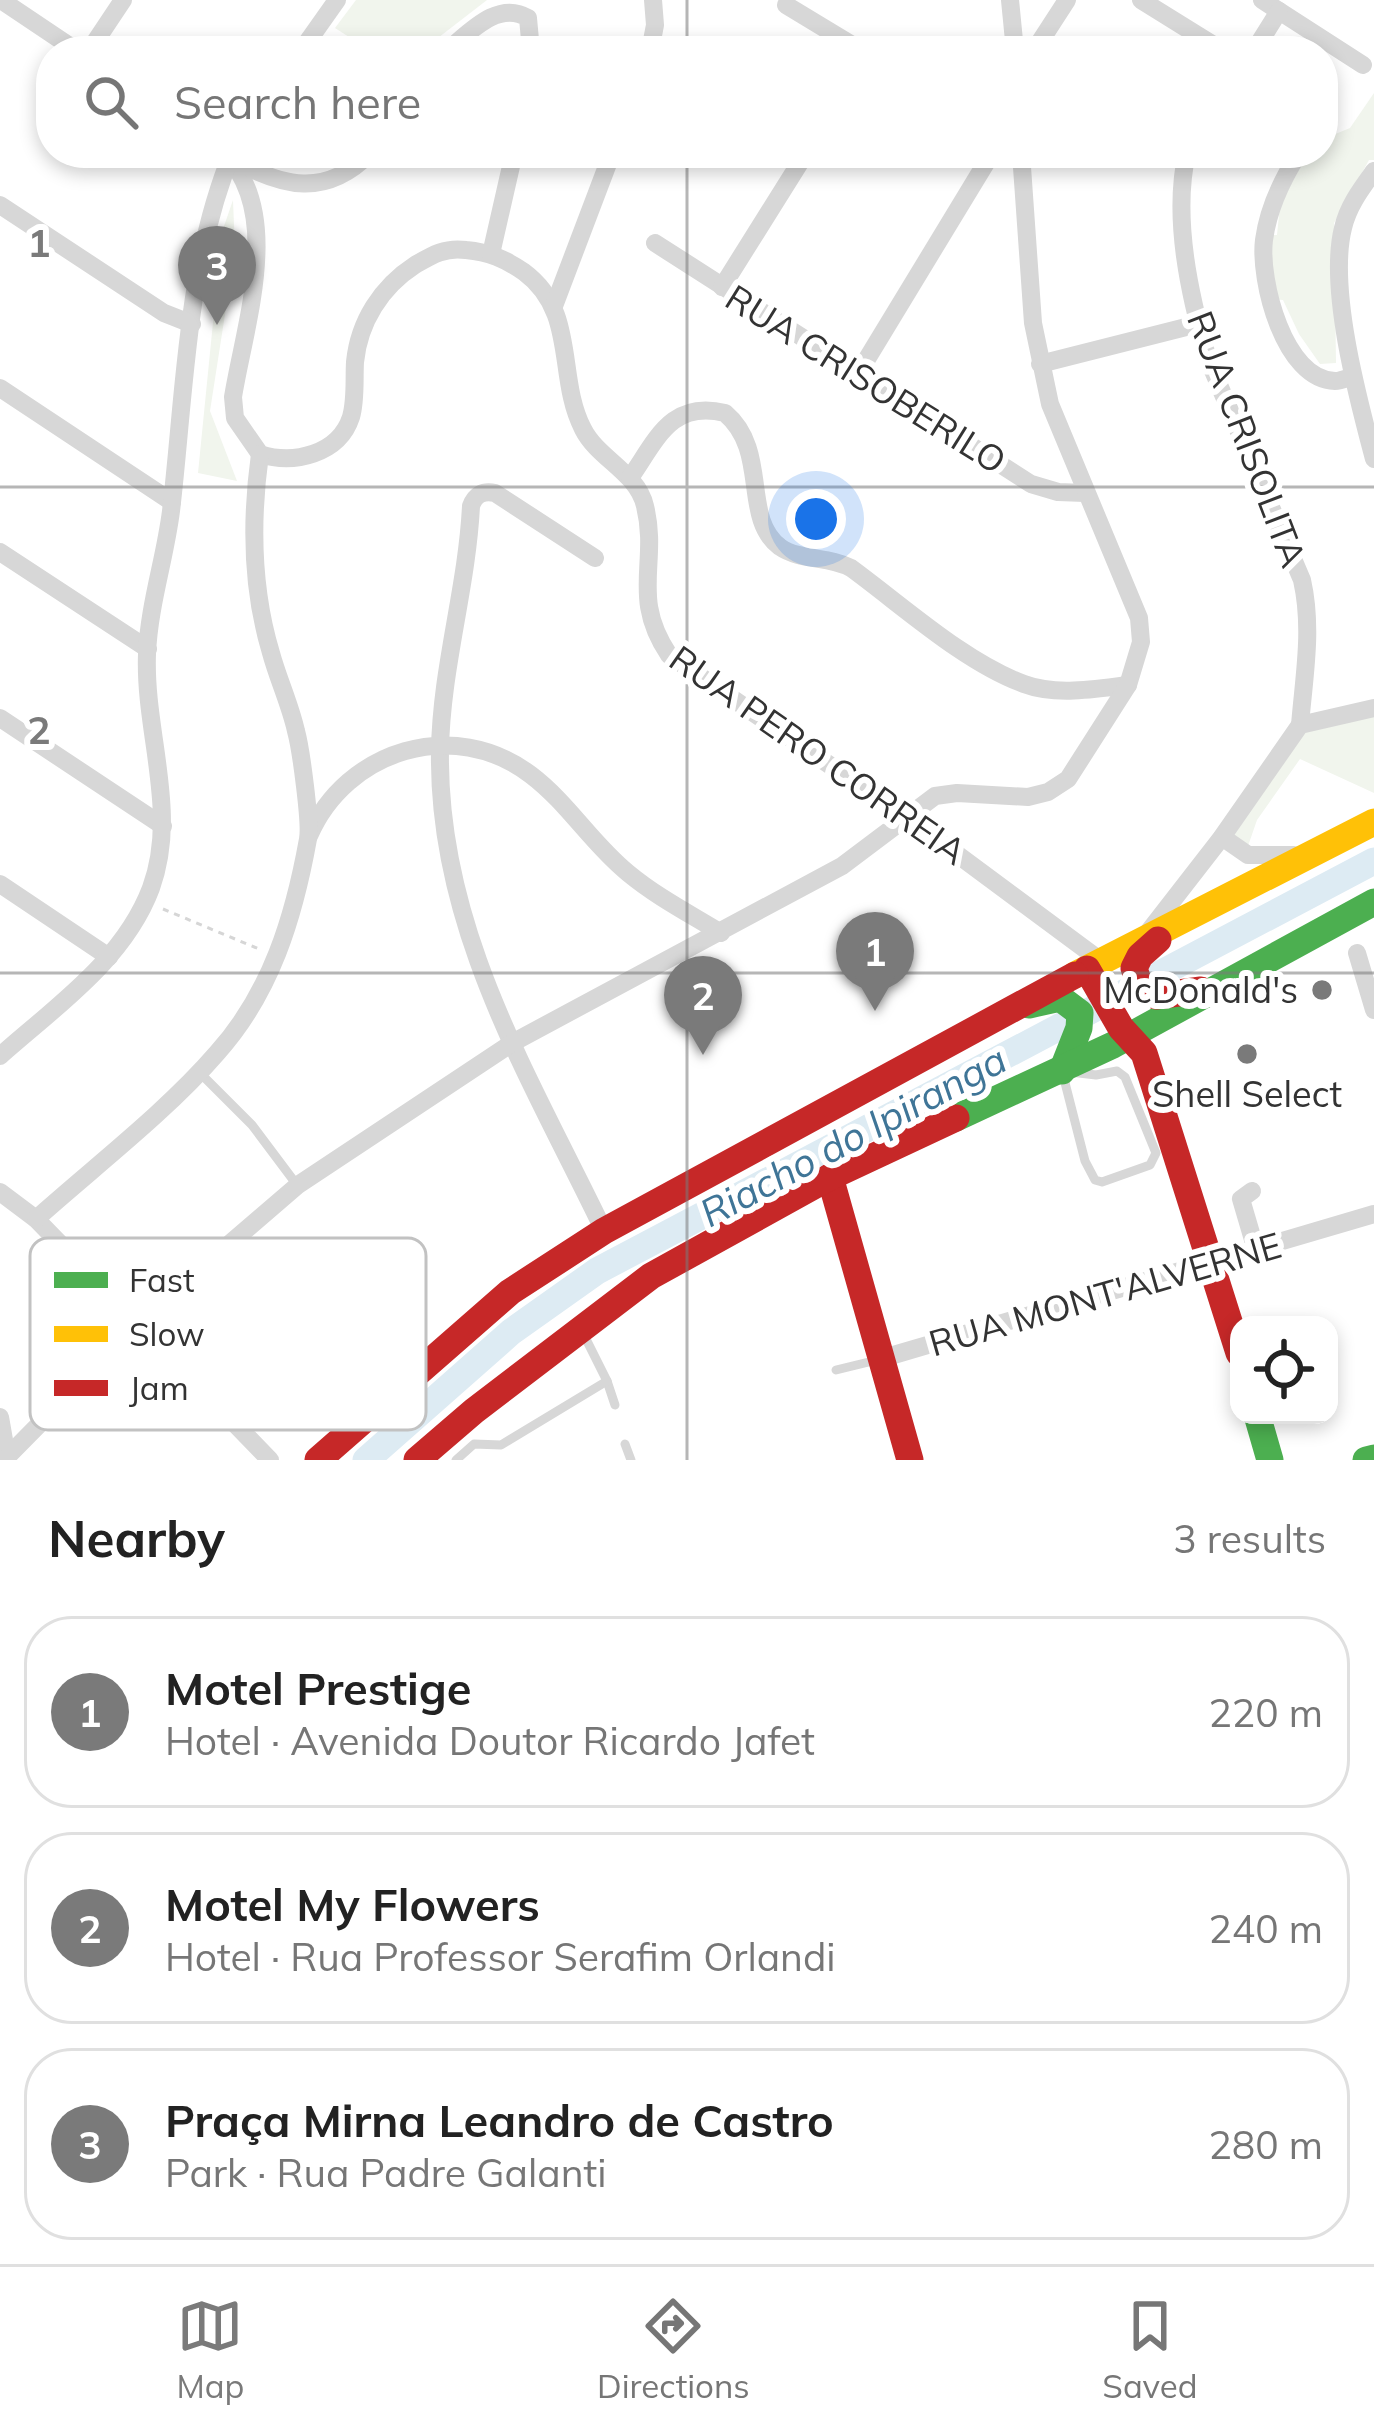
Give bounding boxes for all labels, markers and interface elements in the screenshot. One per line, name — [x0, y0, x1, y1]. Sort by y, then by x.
search box — [36, 36, 1338, 168]
icon: search — [78, 69, 144, 135]
text: Search here — [174, 74, 421, 130]
text: 1 — [27, 218, 51, 267]
pin: 3 — [178, 226, 256, 325]
street label: RUA CRISOBERILO — [718, 274, 1015, 483]
street label: RUA CRISOLITA — [1178, 305, 1317, 573]
your location — [786, 489, 846, 549]
street label: RUA PERO CORREIA — [661, 635, 975, 874]
text: 2 — [27, 705, 51, 754]
pin: 1 — [836, 912, 914, 1011]
pin: 2 — [664, 956, 742, 1055]
place label: McDonald's — [1103, 967, 1298, 1012]
marker: McDonald's — [1309, 977, 1335, 1003]
water label: Riacho do Ipiranga — [691, 1034, 1014, 1237]
marker: Shell Select — [1234, 1041, 1260, 1067]
place label: Shell Select — [1152, 1071, 1342, 1116]
street label: RUA MONT'ALVERNE — [924, 1222, 1286, 1365]
legend — [30, 1238, 426, 1430]
text: Fast — [129, 1259, 194, 1300]
text: Slow — [129, 1313, 205, 1354]
map controls — [1230, 1316, 1338, 1424]
button: locate — [1230, 1316, 1338, 1424]
text: Jam — [129, 1367, 189, 1408]
text: Nearby — [48, 1506, 225, 1570]
text: 3 results — [1173, 1514, 1326, 1563]
text: Motel Prestige — [165, 1660, 471, 1716]
text: 1 — [78, 1688, 102, 1737]
text: 220 m — [1208, 1688, 1323, 1737]
text: Hotel · Avenida Doutor Ricardo Jafet — [165, 1716, 815, 1765]
text: Motel My Flowers — [165, 1876, 540, 1932]
text: 2 — [78, 1904, 102, 1953]
text: 240 m — [1208, 1904, 1323, 1953]
text: Hotel · Rua Professor Serafim Orlandi — [165, 1932, 836, 1981]
text: Praça Mirna Leandro de Castro — [165, 2092, 834, 2148]
text: 3 — [78, 2120, 102, 2169]
text: 280 m — [1208, 2120, 1323, 2169]
text: Park · Rua Padre Galanti — [165, 2148, 606, 2197]
tab: Map — [176, 2293, 244, 2406]
tab: Directions — [597, 2293, 750, 2406]
tab: Saved — [1102, 2293, 1198, 2406]

